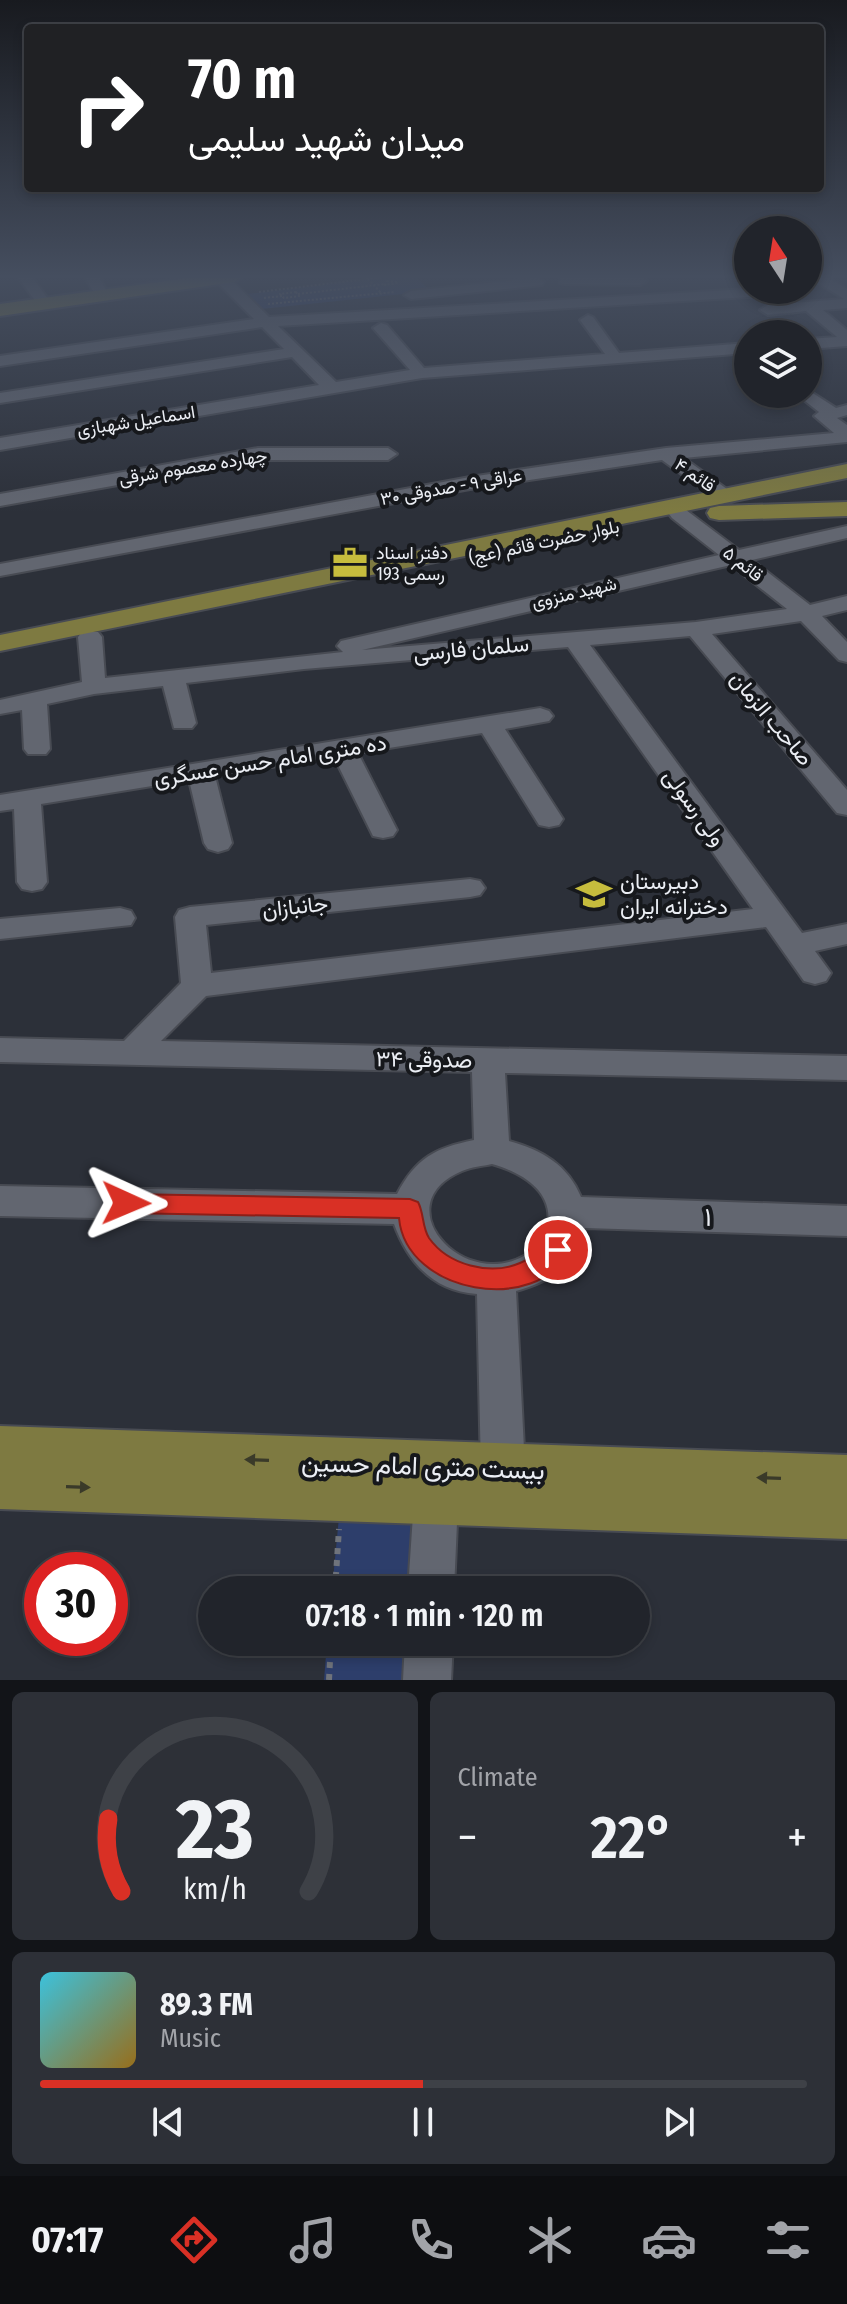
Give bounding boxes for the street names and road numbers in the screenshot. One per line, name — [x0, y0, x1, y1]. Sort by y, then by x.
street label: اسماعیل شهبازی — [75, 401, 197, 441]
street label: چهارده معصوم شرقی — [117, 444, 269, 491]
street label: قائم ۴ — [670, 453, 719, 498]
street label: عراقی ۹ - صدوقی ۳۰ — [378, 464, 524, 510]
street label: بلوار حضرت قائم (عج) — [467, 515, 621, 570]
street label: قائم ۵ — [718, 542, 767, 587]
street label: شهید منزوی — [529, 573, 619, 613]
street label: سلمان فارسی — [412, 630, 530, 667]
street label: صاحب الزمان — [724, 666, 819, 771]
street label: ده متری امام حسن عسگری — [152, 729, 389, 793]
street label: ولی رسولی — [657, 763, 732, 851]
street label: جانبازان — [261, 890, 329, 923]
street label: صدوقی ۳۴ — [376, 1045, 472, 1074]
street label: ۱ — [704, 1202, 712, 1233]
street label: بیست متری امام حسین — [301, 1447, 545, 1487]

